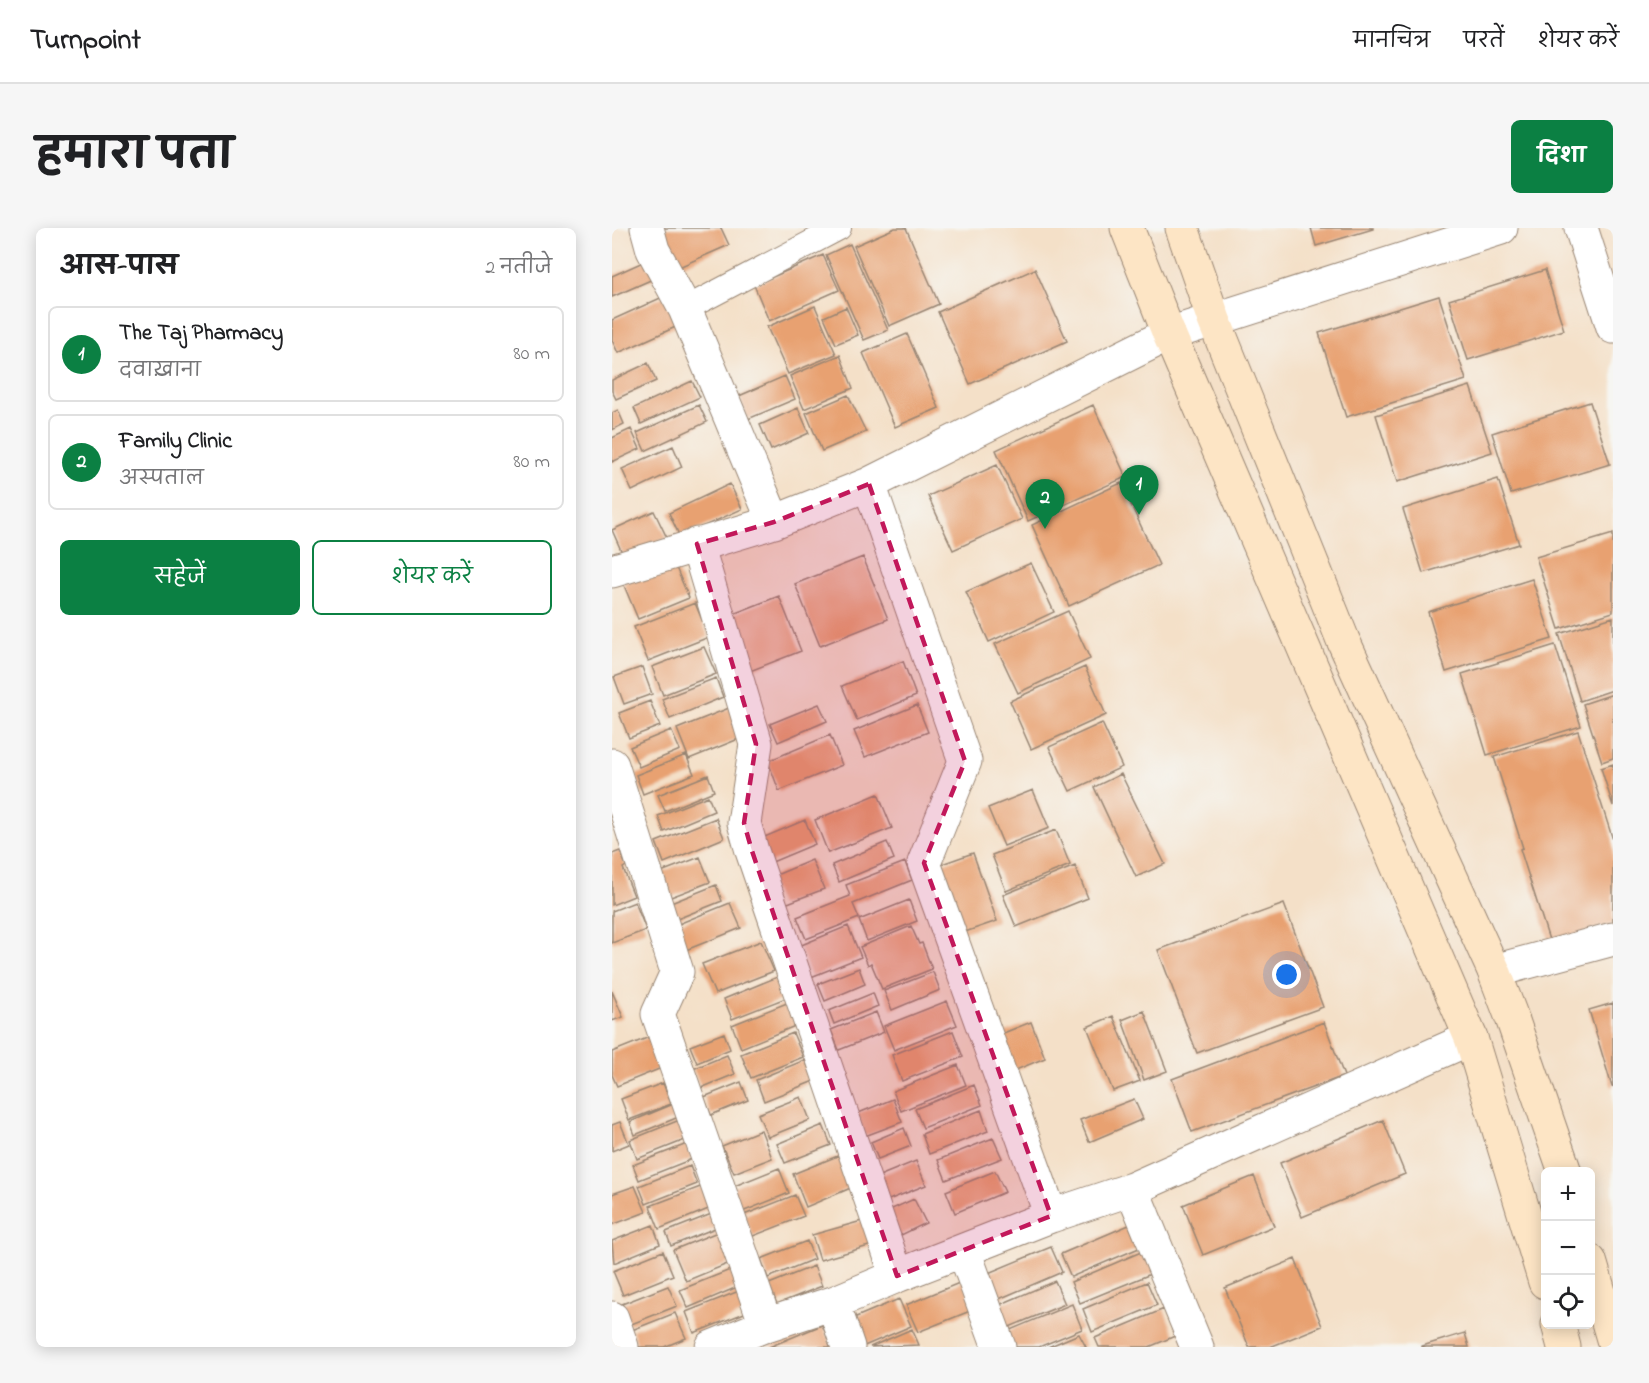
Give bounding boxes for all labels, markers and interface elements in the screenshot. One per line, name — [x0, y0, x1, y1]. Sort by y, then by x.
text: Turnpoint — [30, 21, 141, 62]
text: मानचित्र — [1353, 27, 1430, 57]
text: परतें — [1463, 27, 1504, 57]
text: शेयर करें — [1537, 27, 1619, 57]
button: दिशा — [1511, 120, 1613, 193]
text: हमारा पता — [36, 126, 233, 187]
text: आस-पास — [60, 249, 178, 287]
text: 2 नतीजे — [485, 254, 552, 283]
text: The Taj Pharmacy — [119, 318, 283, 350]
text: 1 — [78, 340, 85, 369]
text: 80 m — [513, 340, 550, 369]
text: दवाख़ाना — [119, 357, 201, 386]
text: Family Clinic — [119, 426, 232, 458]
text: 2 — [77, 448, 86, 477]
text: 80 m — [513, 448, 550, 477]
text: अस्पताल — [119, 465, 204, 494]
pin: 1 — [1120, 466, 1158, 515]
pin: 2 — [1026, 480, 1064, 529]
button: सहेजें — [60, 540, 300, 615]
button: शेयर करें — [312, 540, 552, 615]
your location — [1272, 960, 1301, 989]
map controls — [1541, 1167, 1595, 1329]
button: + — [1541, 1167, 1595, 1221]
button: − — [1541, 1221, 1595, 1275]
button: locate — [1541, 1275, 1595, 1329]

